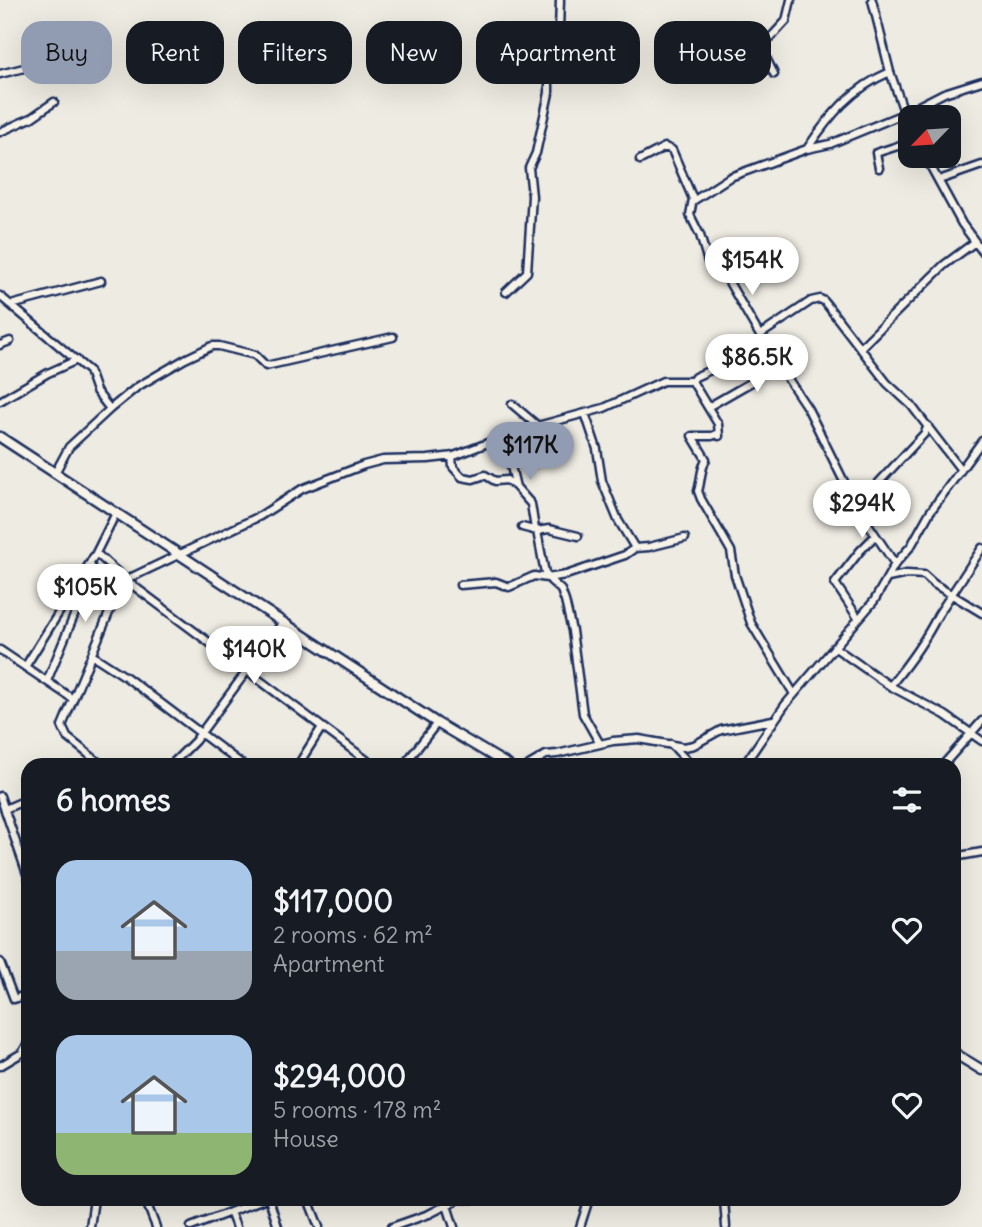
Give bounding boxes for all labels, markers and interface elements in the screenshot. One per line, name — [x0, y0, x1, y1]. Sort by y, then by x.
chip: Buy — [21, 21, 112, 84]
chip: Rent — [126, 21, 224, 84]
chip: Filters — [238, 21, 352, 84]
chip: New — [366, 21, 462, 84]
chip: Apartment — [476, 21, 640, 84]
chip: House — [654, 21, 771, 84]
north arrow — [898, 105, 961, 168]
map controls — [898, 105, 961, 168]
pin: $154K — [703, 238, 801, 297]
text: $154K — [721, 245, 783, 274]
pin: $86.5K — [700, 334, 814, 394]
text: $86.5K — [721, 342, 793, 371]
pin: $117K — [481, 422, 579, 482]
text: $117K — [502, 430, 558, 459]
pin: $294K — [813, 480, 911, 540]
text: $294K — [829, 488, 895, 517]
pin: $105K — [36, 564, 134, 624]
text: $105K — [53, 572, 117, 601]
pin: $140K — [205, 626, 303, 686]
text: $140K — [222, 634, 286, 663]
text: 6 homes — [56, 781, 171, 819]
icon: filters — [888, 781, 926, 819]
text: $117,000 — [273, 882, 393, 920]
icon: home — [112, 888, 196, 972]
icon: heart — [888, 911, 926, 949]
text: 2 rooms · 62 m² — [273, 920, 433, 949]
text: Apartment — [273, 949, 385, 978]
text: $294,000 — [273, 1057, 406, 1095]
icon: home — [112, 1063, 196, 1147]
icon: heart — [888, 1086, 926, 1124]
text: 5 rooms · 178 m² — [273, 1095, 441, 1124]
text: House — [273, 1124, 339, 1153]

